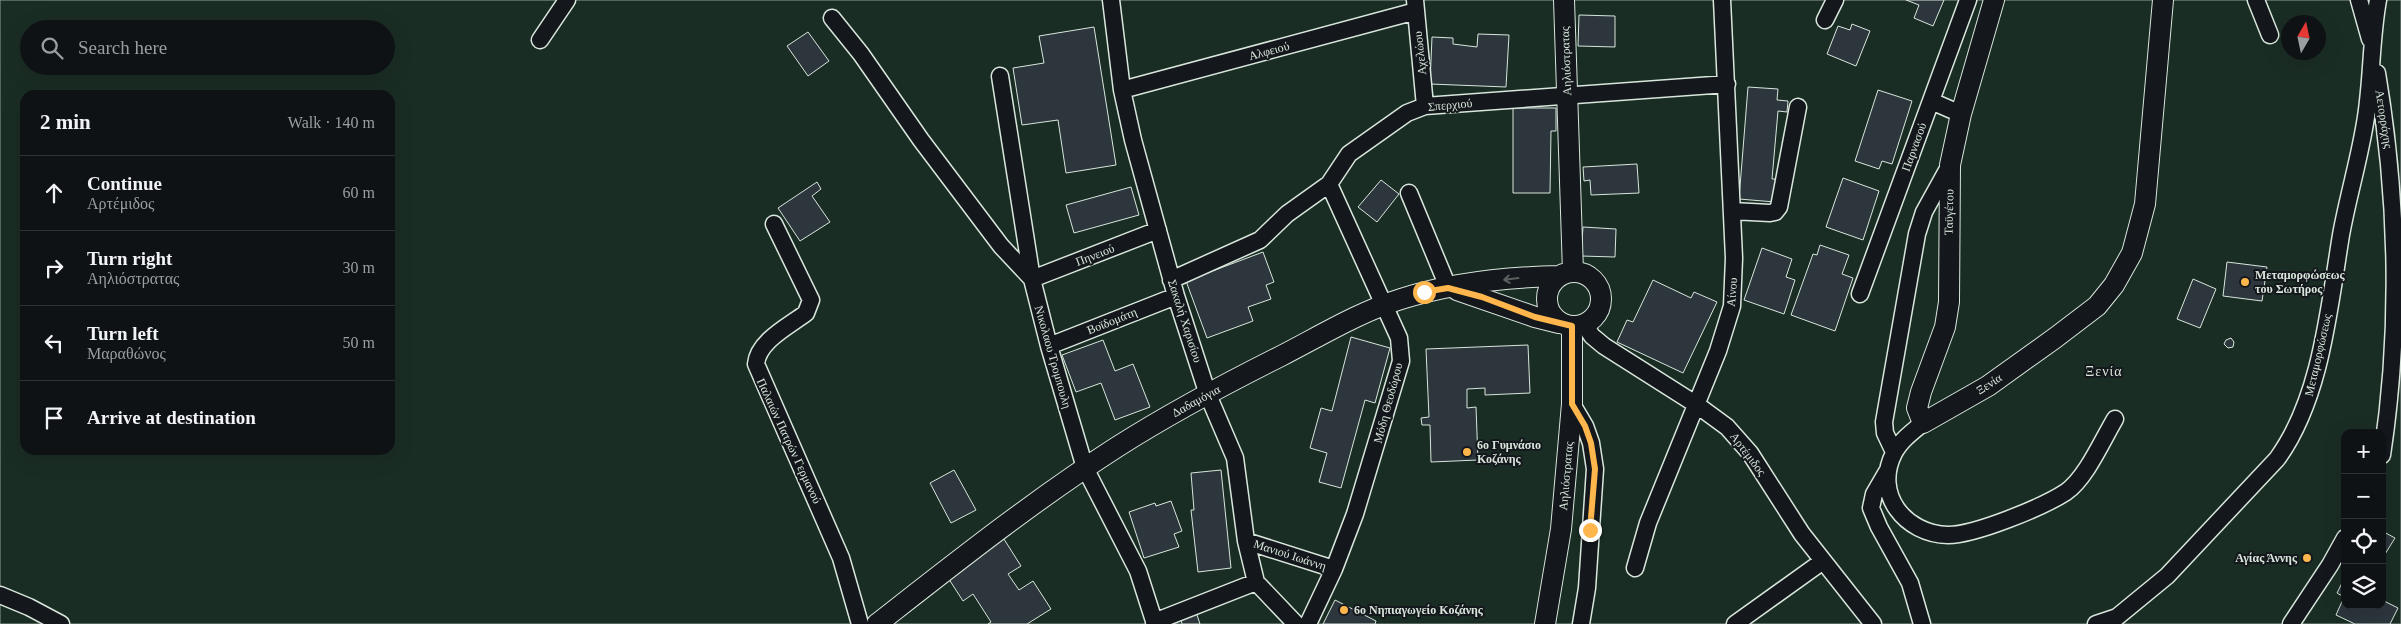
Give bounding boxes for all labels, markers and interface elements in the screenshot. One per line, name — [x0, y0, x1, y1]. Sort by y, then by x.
north arrow — [2281, 15, 2326, 60]
search box — [20, 20, 395, 75]
street label: Αηλιόστρατας — [1558, 26, 1574, 96]
street label: Αχελώου — [1411, 30, 1429, 76]
icon: search — [38, 34, 66, 62]
text: Search here — [78, 37, 167, 58]
street label: Αλφειού — [1247, 39, 1291, 63]
street label: Αετορράχης — [2372, 89, 2396, 150]
street label: Σπερχιού — [1427, 96, 1473, 114]
text: 2 min — [40, 110, 91, 134]
text: Walk · 140 m — [288, 114, 375, 131]
street label: Παρνασού — [1899, 121, 1929, 173]
text: Continue — [87, 173, 162, 194]
icon: ahead — [40, 179, 68, 207]
text: 60 m — [343, 184, 375, 201]
street label: Ταϋγέτου — [1942, 189, 1956, 235]
text: Αρτέμιδος — [87, 195, 154, 212]
street label: Πηνειού — [1074, 241, 1117, 269]
text: Turn right — [87, 248, 172, 269]
icon: right — [40, 254, 68, 282]
text: 30 m — [343, 259, 375, 276]
place label: Μεταμορφώσεως του Σωτήρος — [2255, 268, 2346, 296]
text: Αηλιόστρατας — [87, 270, 179, 287]
one-way arrow — [1504, 275, 1520, 285]
marker: Μεταμορφώσεως του Σωτήρος — [2239, 276, 2251, 288]
street label: Αίνου — [1724, 277, 1740, 307]
street label: Σακαλή Χαρισίου — [1165, 278, 1205, 364]
route start — [1413, 281, 1436, 304]
street label: Νικολαου Τρομπουλη — [1032, 304, 1074, 410]
street label: Βοϊδομάτη — [1085, 305, 1139, 337]
street label: Μεταμορφώσεως — [2302, 312, 2334, 398]
text: Turn left — [87, 323, 159, 344]
icon: left — [40, 329, 68, 357]
text: 50 m — [343, 334, 375, 351]
text: Μαραθώνος — [87, 345, 166, 362]
street label: Μόδη Θεοδώρου — [1371, 361, 1405, 445]
district label: Ξενία — [2085, 364, 2123, 379]
street label: Ξενία — [1974, 370, 2005, 397]
street label: Παλαιών Πατρών Γερμανού — [754, 376, 824, 506]
street label: Δαδαμόγια — [1169, 382, 1223, 420]
icon: arrive — [40, 404, 68, 432]
text: Arrive at destination — [87, 407, 256, 428]
map controls — [2341, 429, 2386, 609]
button: + — [2341, 429, 2386, 474]
street label: Αρτέμιδος — [1727, 430, 1769, 479]
place label: 6ο Γυμνάσιο Κοζάνης — [1477, 438, 1541, 466]
street label: Αηλιόστρατας — [1556, 441, 1576, 511]
marker: 6ο Γυμνάσιο Κοζάνης — [1461, 446, 1473, 458]
button: − — [2341, 474, 2386, 519]
route end — [1579, 519, 1602, 542]
button: locate — [2341, 519, 2386, 564]
street label: Μανιού Ιωάννη — [1252, 537, 1328, 573]
place label: Αγίας Άννης — [2235, 551, 2298, 565]
marker: Αγίας Άννης — [2301, 552, 2313, 564]
button: layers — [2341, 564, 2386, 609]
place label: 6ο Νηπιαγωγείο Κοζάνης — [1354, 603, 1484, 617]
marker: 6ο Νηπιαγωγείο Κοζάνης — [1338, 604, 1350, 616]

